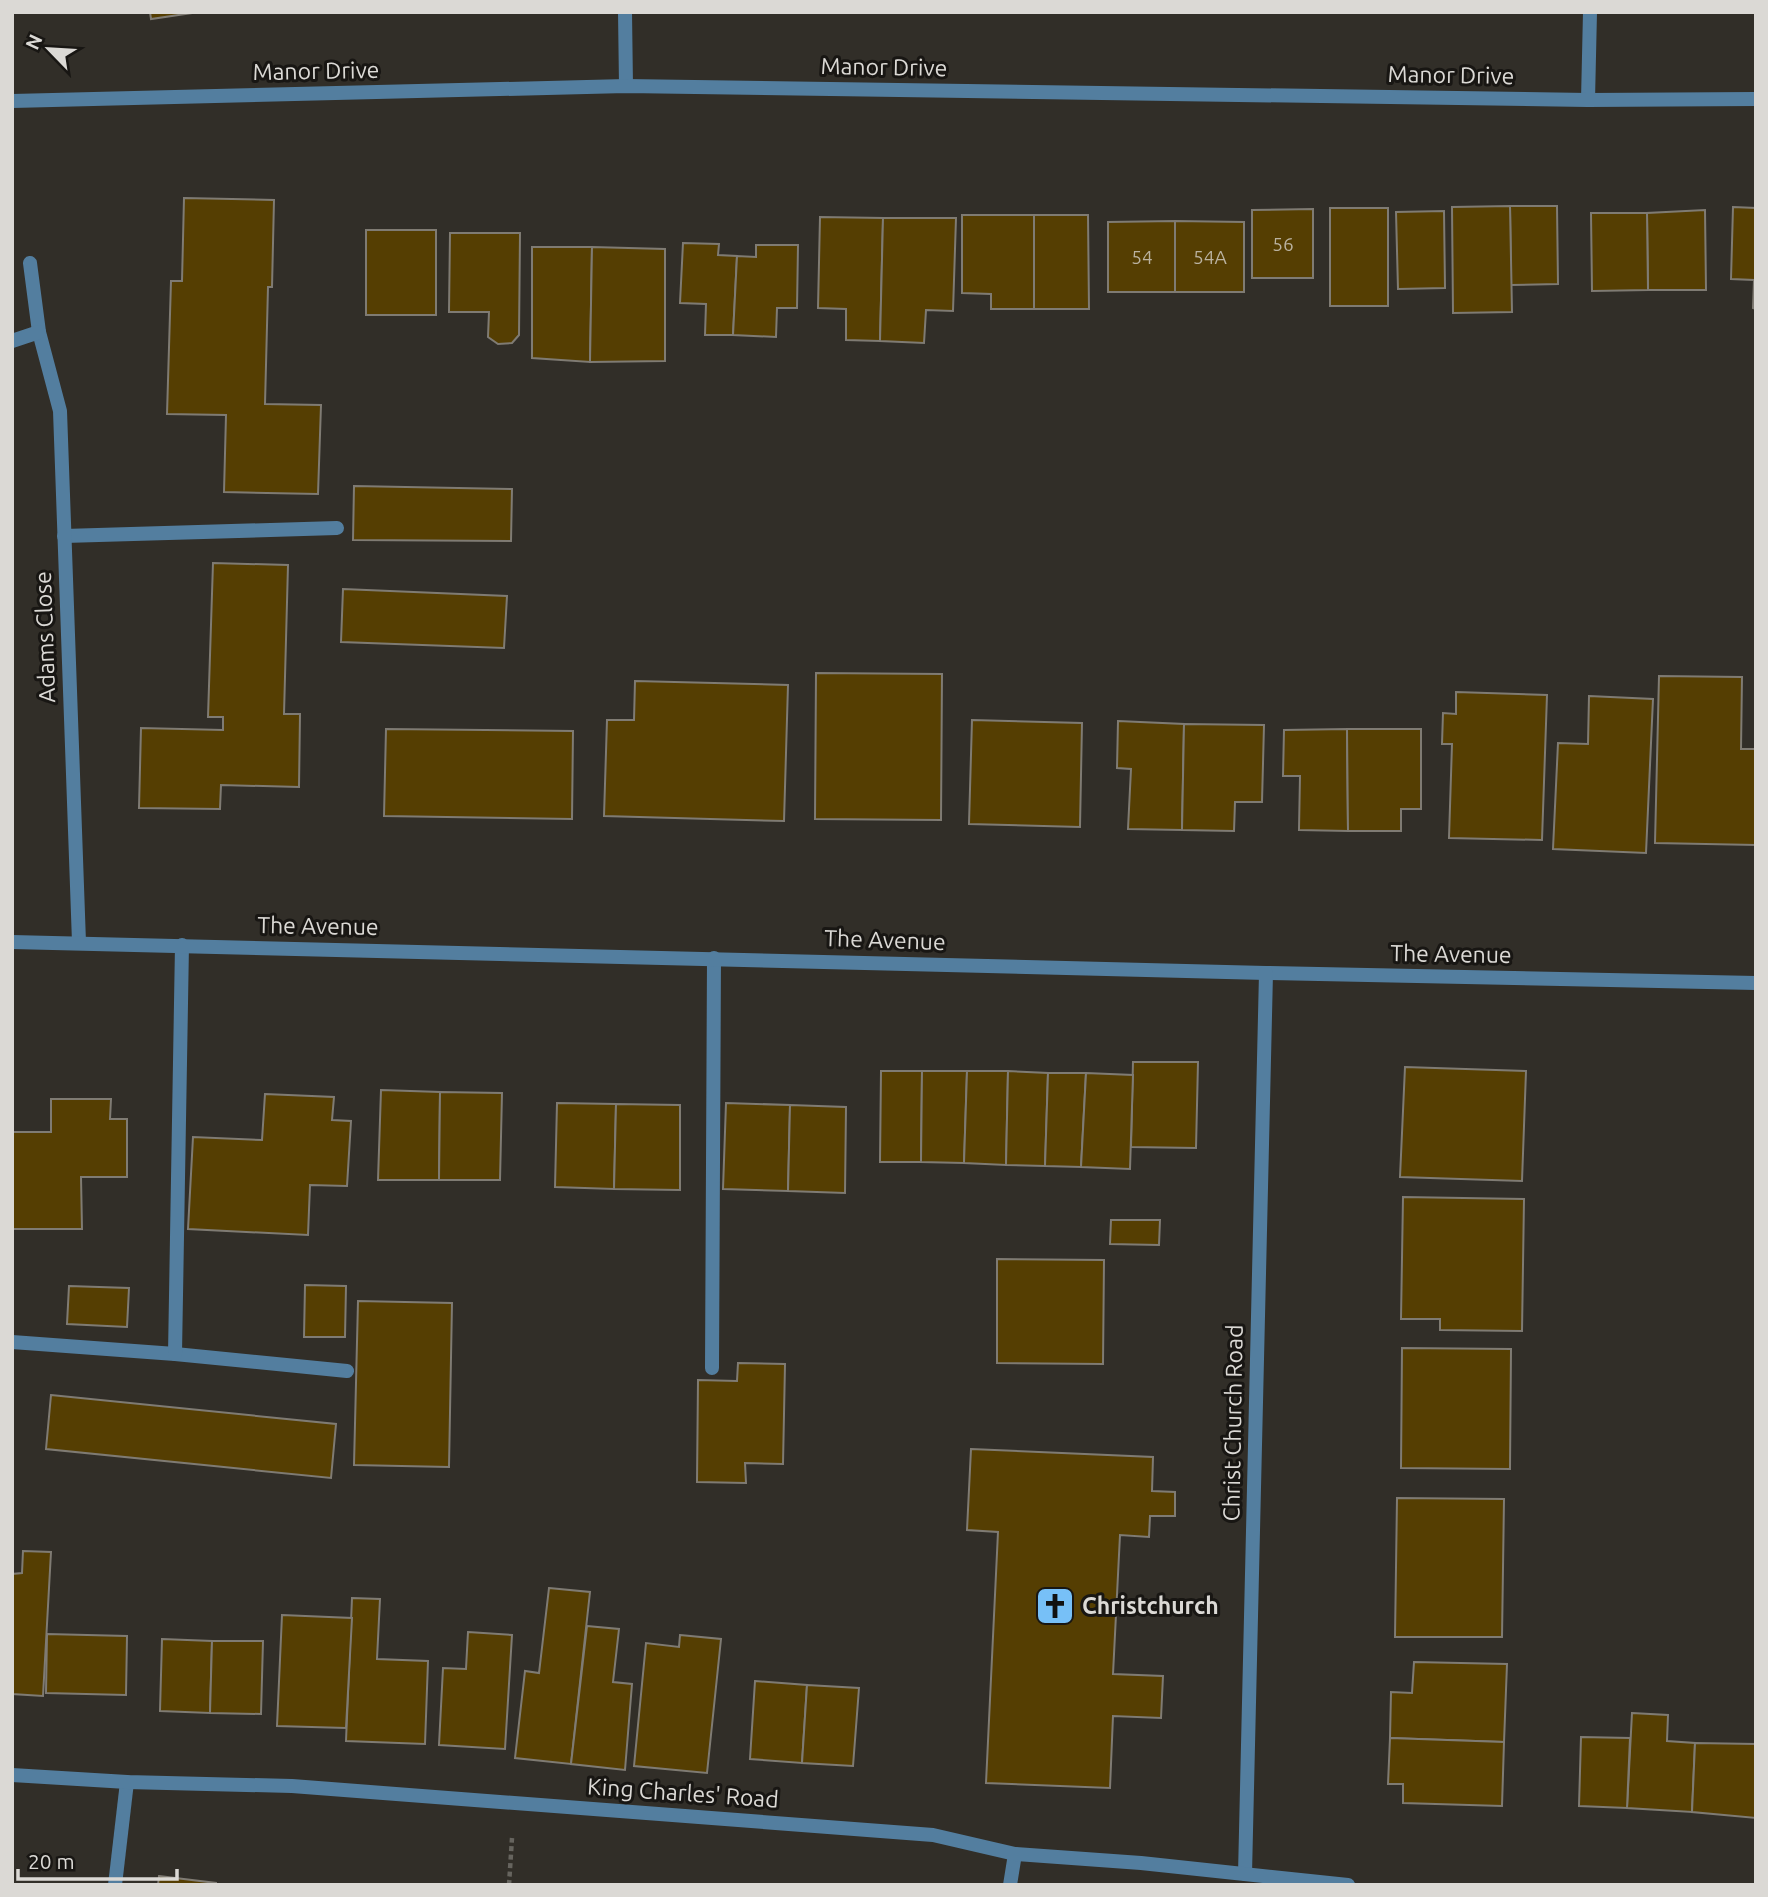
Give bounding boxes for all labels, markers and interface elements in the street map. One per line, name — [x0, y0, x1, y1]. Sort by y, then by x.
north arrow — [14, 14, 84, 84]
text: N — [21, 31, 47, 53]
street label: Manor Drive — [820, 53, 948, 80]
street label: Manor Drive — [252, 57, 380, 84]
street label: Manor Drive — [1387, 61, 1515, 88]
house number: 56 — [1272, 233, 1294, 255]
house number: 54 — [1131, 246, 1153, 268]
house number: 54A — [1193, 246, 1228, 268]
street label: Adams Close — [30, 571, 59, 703]
street label: The Avenue — [257, 912, 379, 939]
street label: The Avenue — [824, 925, 946, 954]
street label: The Avenue — [1390, 940, 1512, 967]
street label: Christ Church Road — [1218, 1324, 1247, 1522]
church icon: Christchurch — [1034, 1585, 1076, 1627]
place label: Christchurch — [1082, 1593, 1219, 1618]
street label: King Charles' Road — [587, 1773, 780, 1812]
scale bar — [18, 1838, 177, 1882]
text: 20 m — [28, 1849, 75, 1873]

